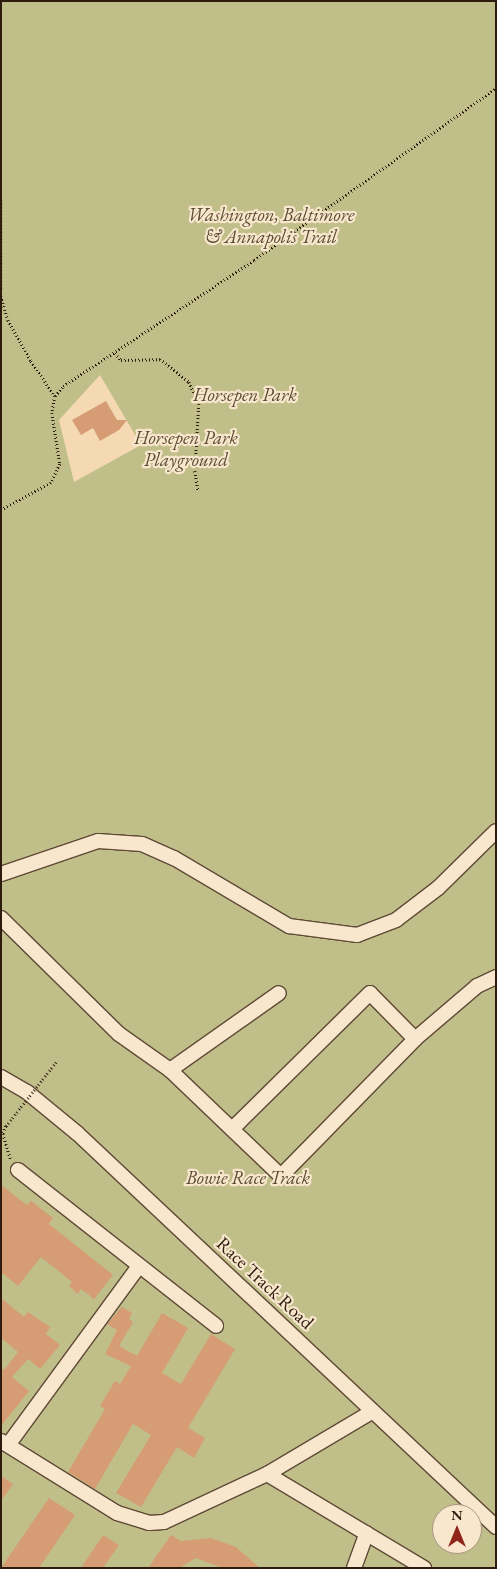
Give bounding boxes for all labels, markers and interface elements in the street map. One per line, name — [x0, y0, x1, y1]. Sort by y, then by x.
park label: Washington, Baltimore & Annapolis Trail — [187, 204, 355, 248]
park label: Horsepen Park — [193, 384, 297, 406]
park label: Horsepen Park Playground — [134, 427, 238, 471]
park label: Bowie Race Track — [186, 1167, 310, 1189]
street label: Race Track Road — [212, 1232, 318, 1334]
north arrow — [432, 1504, 482, 1554]
text: N — [451, 1506, 463, 1524]

